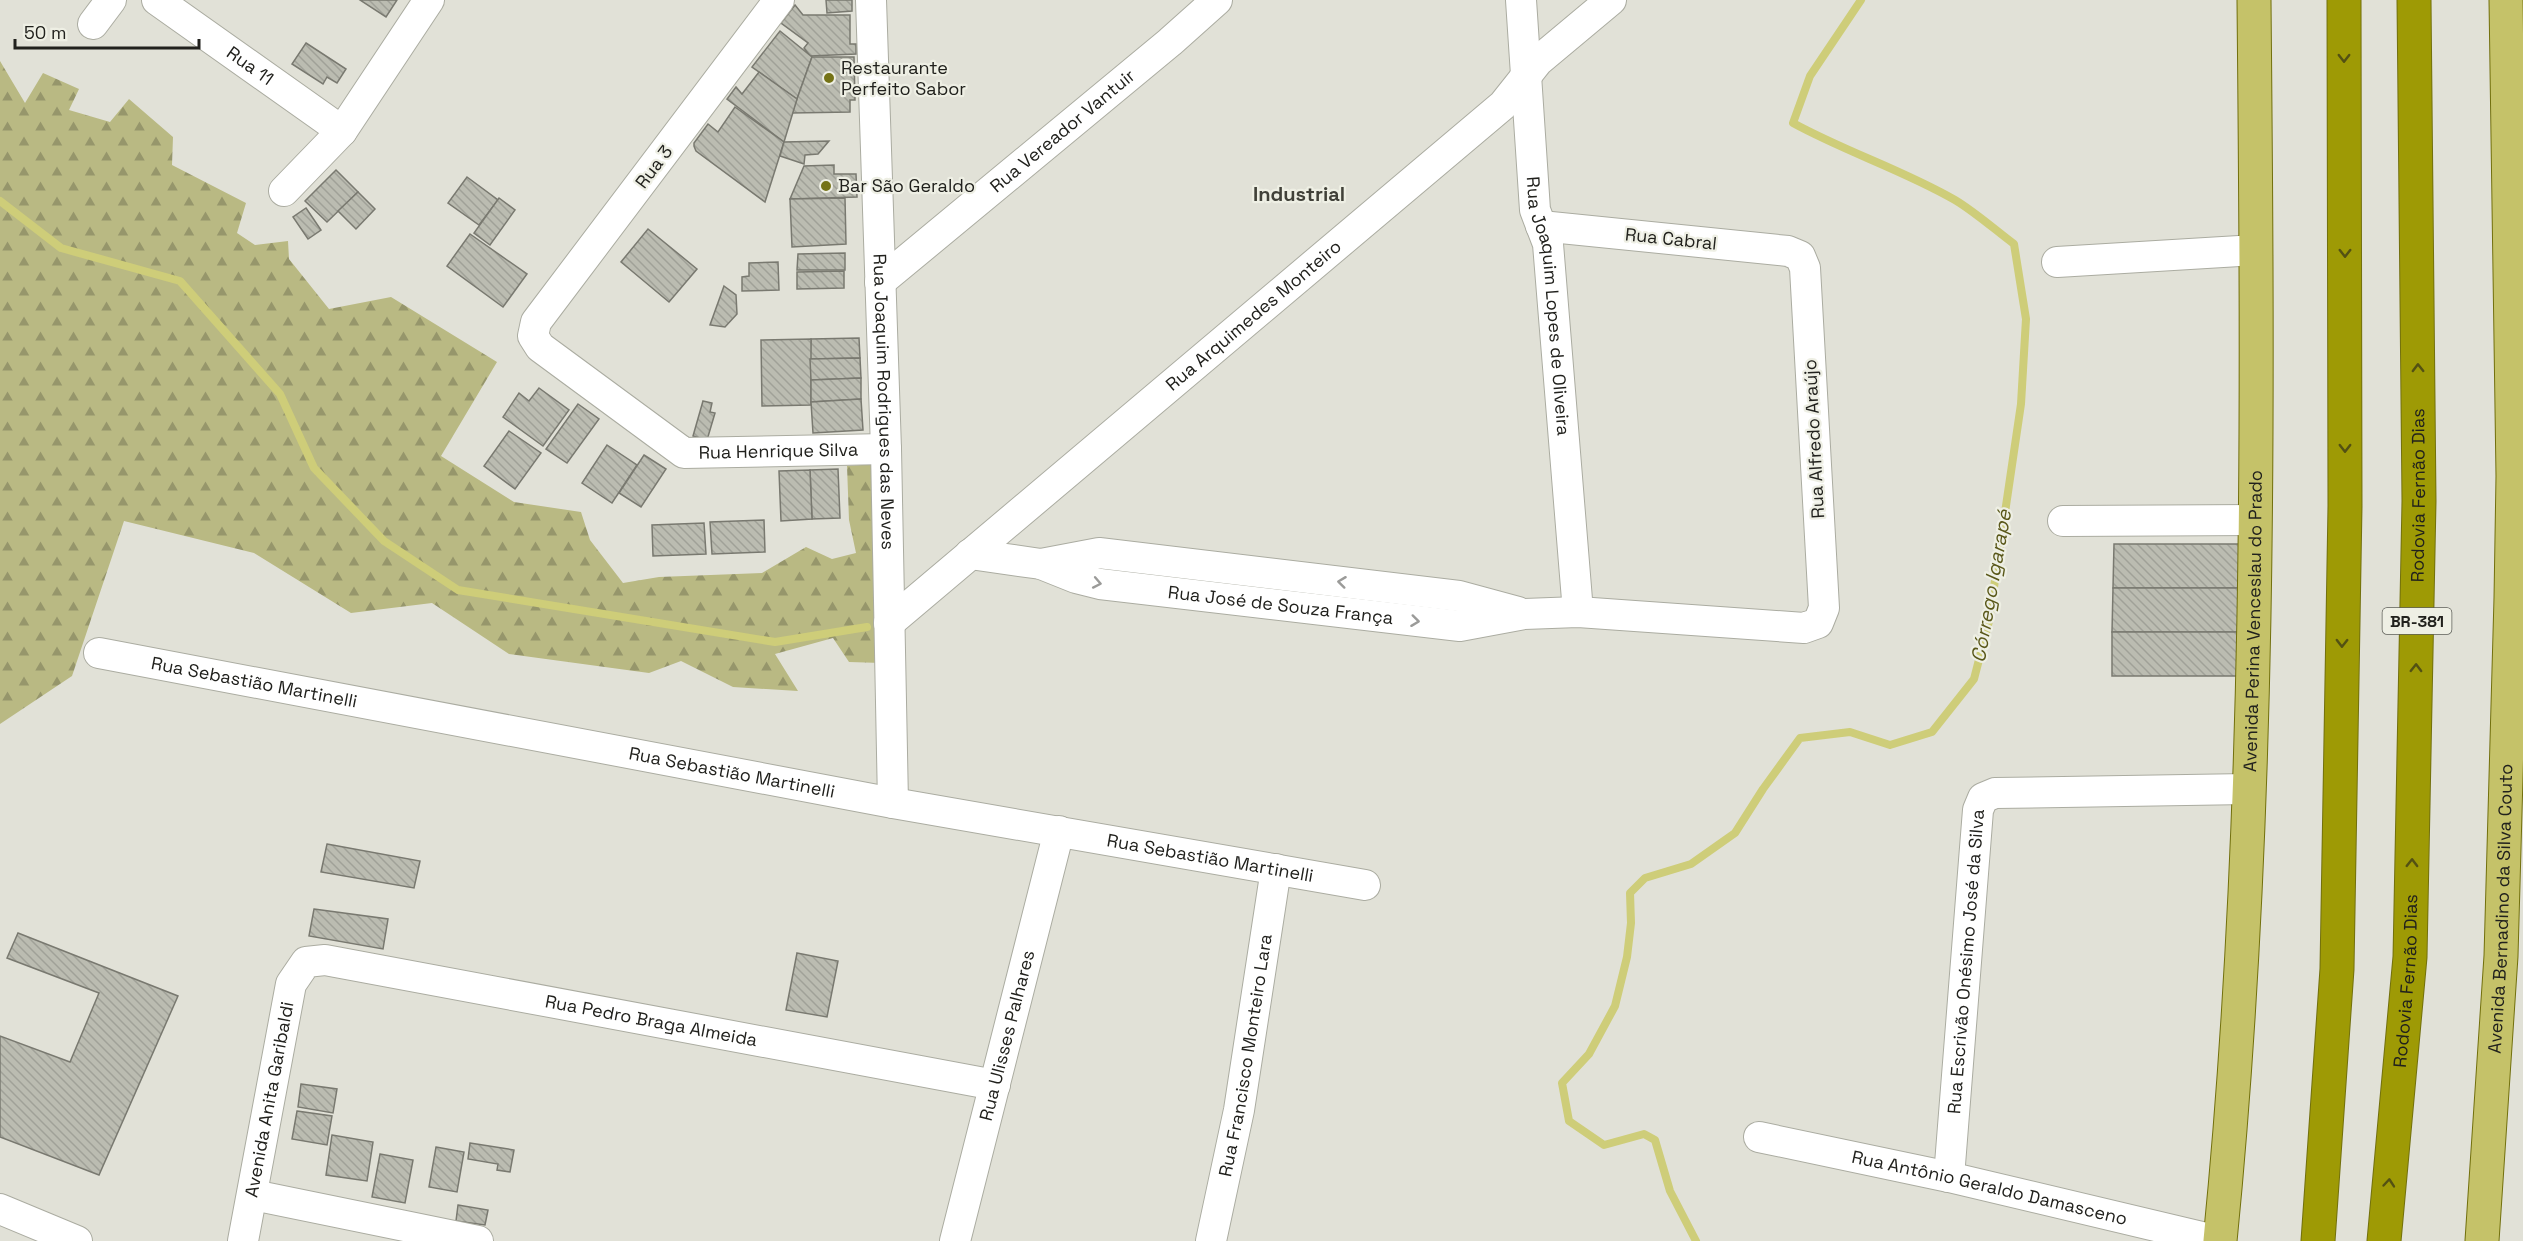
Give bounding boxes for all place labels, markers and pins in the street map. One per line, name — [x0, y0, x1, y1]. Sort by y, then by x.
place label: Restaurante Perfeito Sabor — [841, 56, 966, 100]
marker: Restaurante Perfeito Sabor — [822, 71, 836, 85]
place label: Bar São Geraldo — [838, 174, 975, 197]
marker: Bar São Geraldo — [819, 179, 833, 193]

